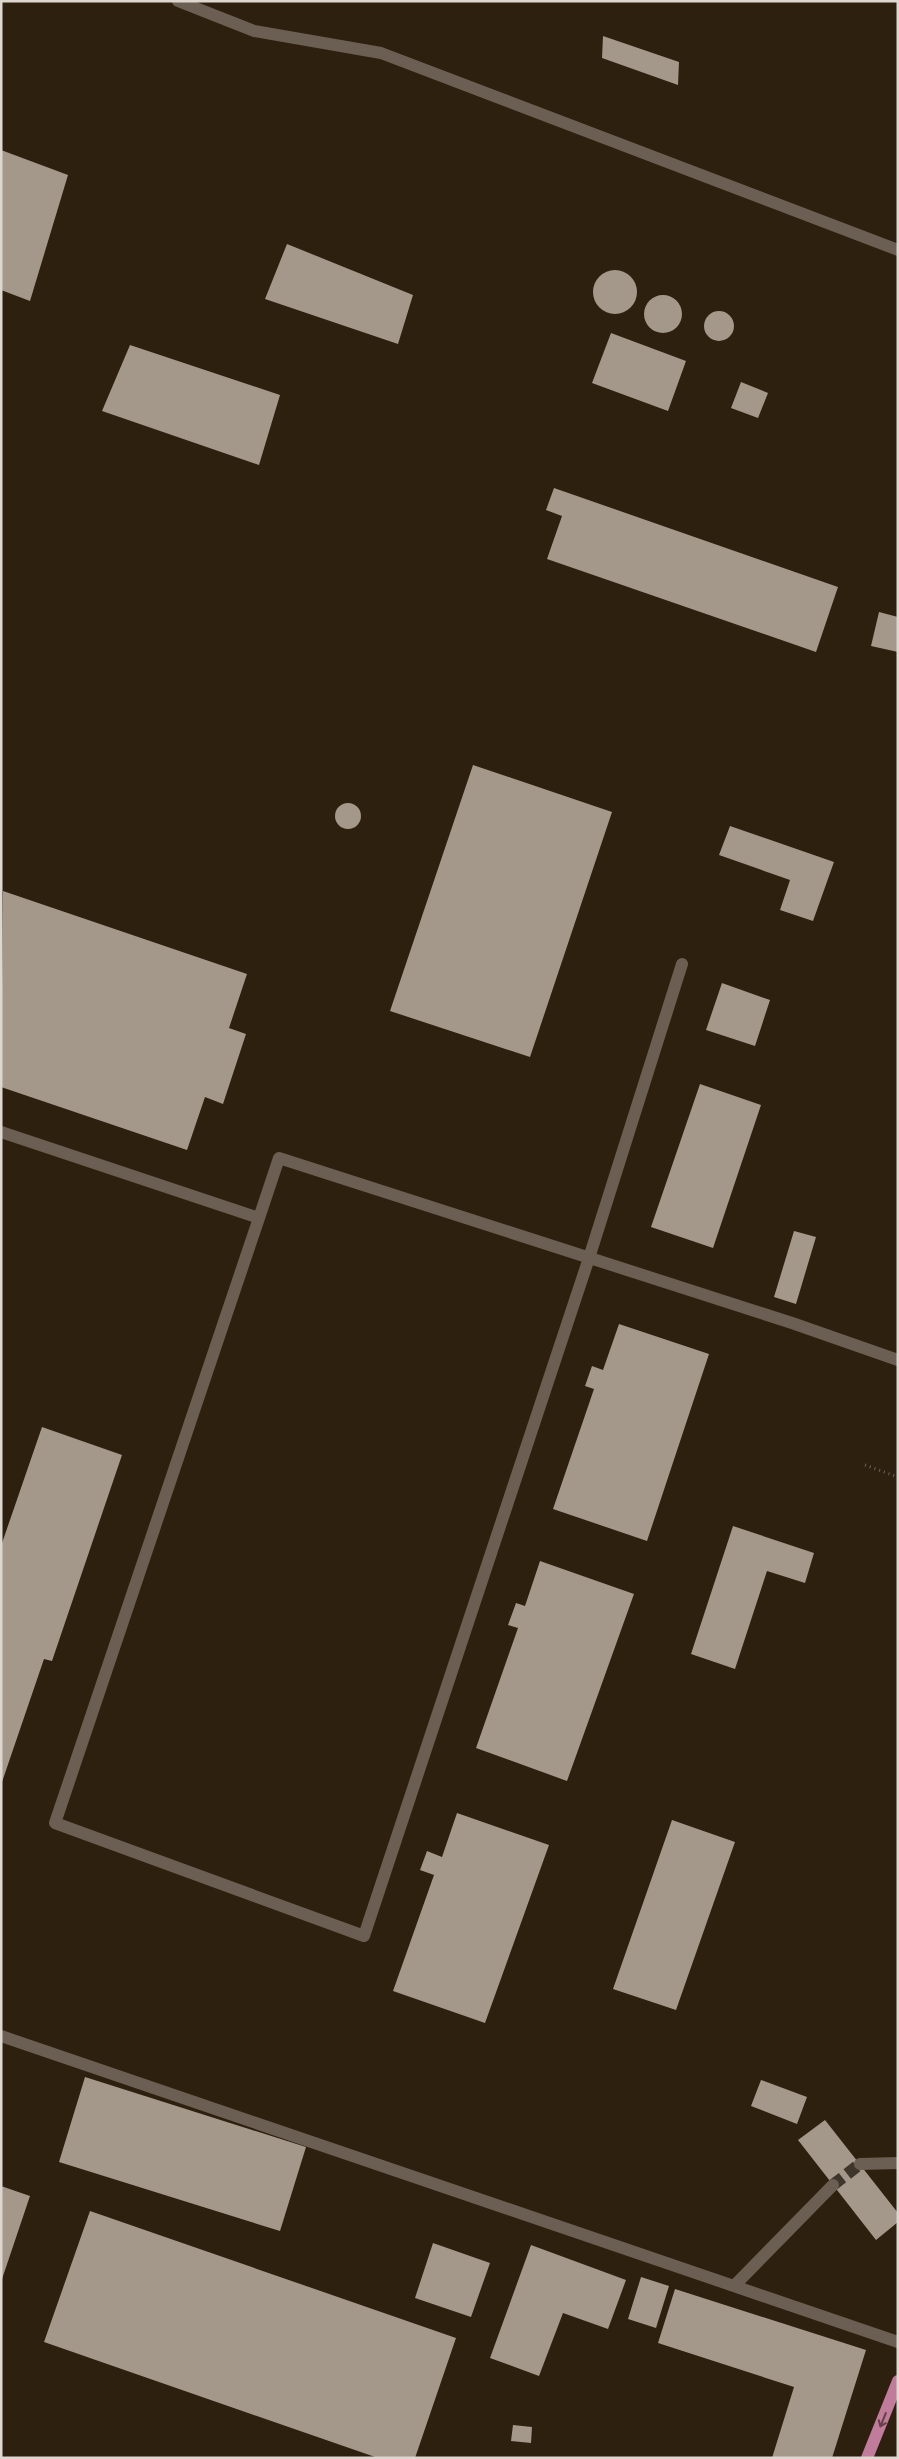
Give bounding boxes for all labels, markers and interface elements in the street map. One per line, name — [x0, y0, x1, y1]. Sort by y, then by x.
one-way arrow — [877, 2412, 886, 2427]

